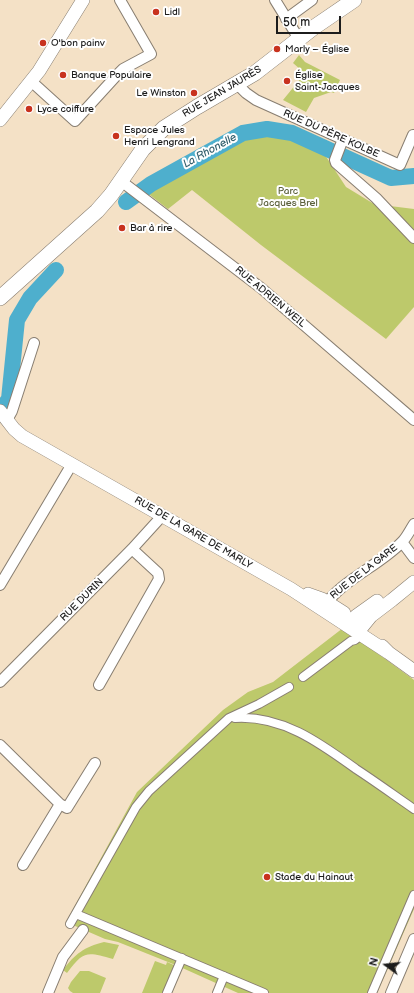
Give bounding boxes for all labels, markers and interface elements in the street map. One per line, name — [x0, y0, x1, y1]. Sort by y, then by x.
place label: Lidl — [164, 6, 180, 18]
marker: Lidl — [151, 7, 161, 17]
scale bar — [278, 8, 343, 34]
text: 50 m — [283, 15, 310, 30]
place label: O'bon painv — [51, 37, 105, 49]
marker: O'bon painv — [38, 38, 48, 48]
place label: Marly – Église — [285, 43, 349, 55]
marker: Marly – Église — [272, 44, 282, 54]
street label: RUE JEAN JAURÈS — [180, 64, 264, 120]
place label: Banque Populaire — [71, 69, 152, 81]
place label: Église Saint-Jacques — [295, 69, 360, 92]
marker: Banque Populaire — [58, 70, 68, 80]
marker: Église Saint-Jacques — [282, 76, 292, 86]
place label: Le Winston — [136, 87, 186, 99]
marker: Le Winston — [189, 88, 199, 98]
place label: Lyce coiffure — [37, 103, 94, 115]
marker: Lyce coiffure — [24, 104, 34, 114]
street label: RUE DU PÈRE KOLBE — [281, 107, 381, 161]
place label: Espace Jules Henri Lengrand — [124, 124, 195, 148]
marker: Espace Jules Henri Lengrand — [111, 131, 121, 141]
water label: La Rhonelle — [181, 131, 239, 171]
park label: Parc Jacques Brel — [258, 185, 318, 208]
place label: Bar à rire — [130, 222, 172, 234]
marker: Bar à rire — [117, 223, 127, 233]
street label: RUE ADRIEN WEIL — [232, 264, 308, 330]
street label: RUE DE LA GARE DE MARLY — [132, 494, 254, 572]
street label: RUE DE LA GARE — [328, 542, 400, 602]
street label: RUE DURIN — [58, 576, 106, 624]
place label: Stade du Hainaut — [275, 871, 353, 883]
marker: Stade du Hainaut — [262, 872, 272, 882]
north arrow — [366, 945, 406, 985]
text: N — [367, 956, 381, 967]

